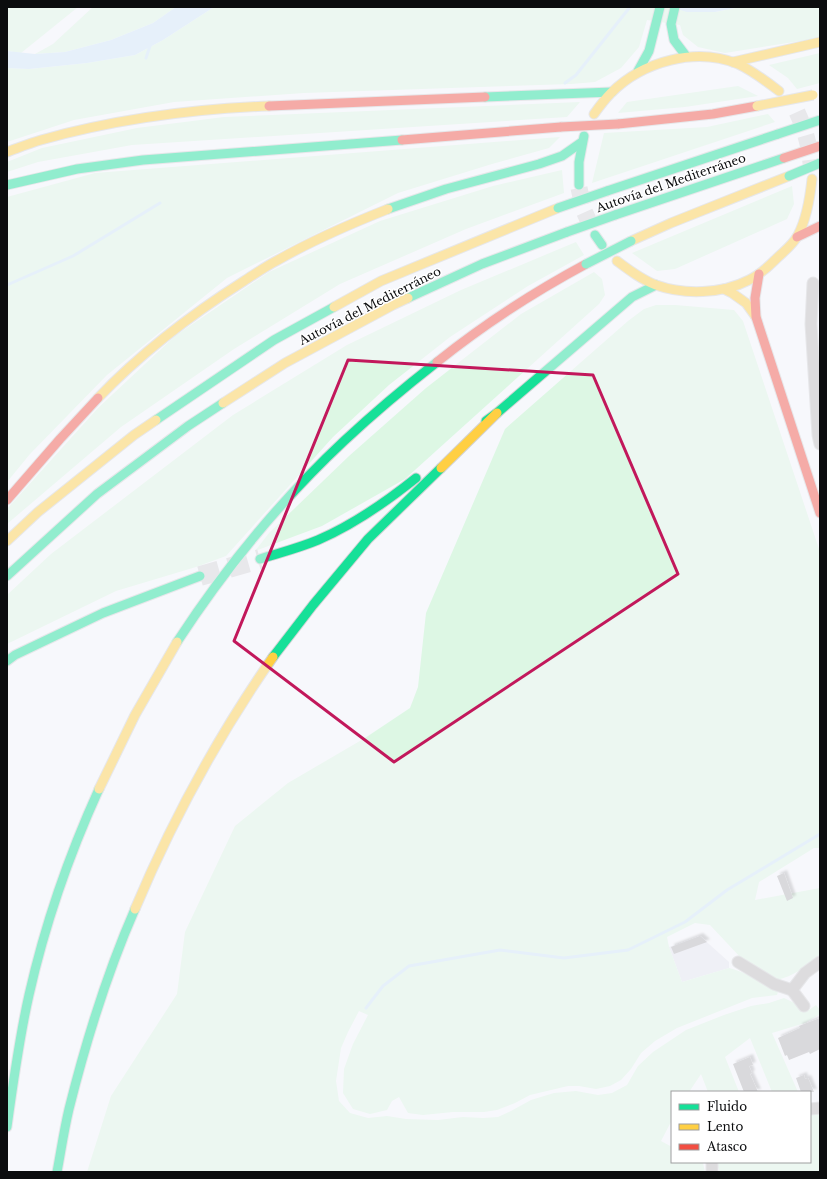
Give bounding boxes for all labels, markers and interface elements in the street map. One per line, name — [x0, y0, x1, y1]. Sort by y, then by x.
street label: Autovía del Mediterráneo — [593, 150, 748, 216]
street label: Autovía del Mediterráneo — [295, 263, 443, 348]
legend — [671, 1091, 811, 1163]
text: Fluido — [707, 1099, 747, 1114]
text: Lento — [707, 1119, 743, 1134]
text: Atasco — [706, 1139, 747, 1154]

